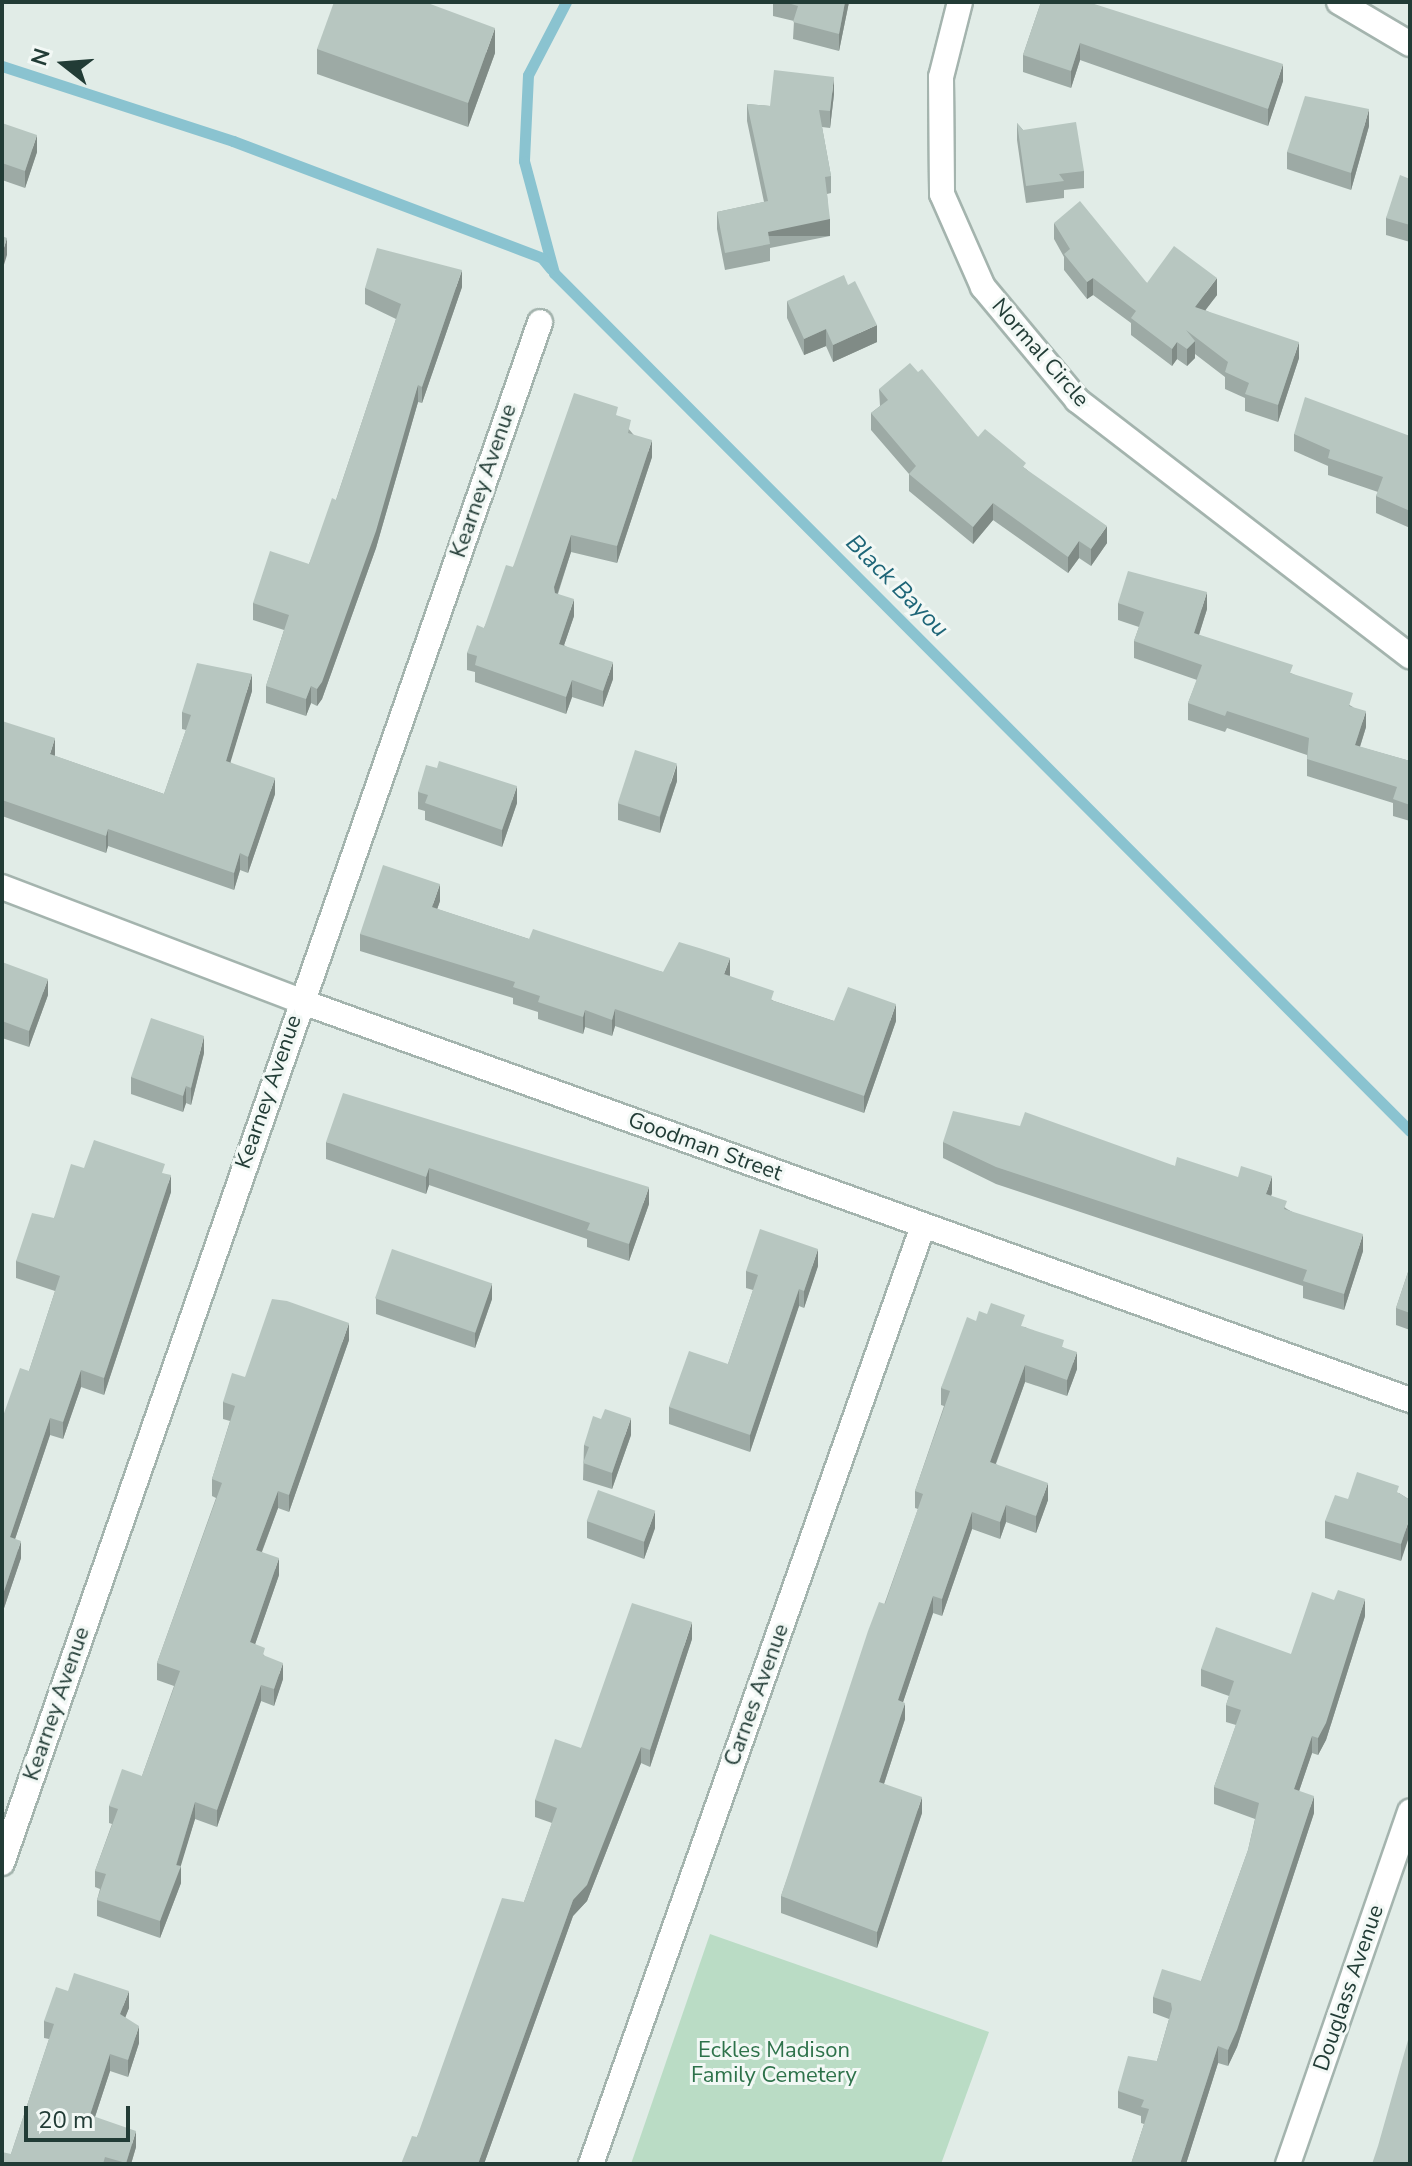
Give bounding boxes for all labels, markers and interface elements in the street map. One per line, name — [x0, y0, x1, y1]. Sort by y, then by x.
north arrow — [24, 24, 104, 104]
text: N — [24, 45, 58, 69]
street label: Normal Circle — [986, 293, 1094, 413]
street label: Kearney Avenue — [445, 401, 523, 561]
water label: Black Bayou — [840, 529, 954, 643]
street label: Kearney Avenue — [230, 1012, 308, 1172]
street label: Goodman Street — [624, 1107, 786, 1187]
street label: Carnes Avenue — [719, 1620, 795, 1770]
street label: Kearney Avenue — [18, 1624, 96, 1784]
street label: Douglass Avenue — [1308, 1902, 1390, 2074]
park label: Eckles Madison Family Cemetery — [691, 2037, 857, 2088]
scale bar — [28, 2090, 134, 2140]
text: 20 m — [38, 2104, 94, 2136]

